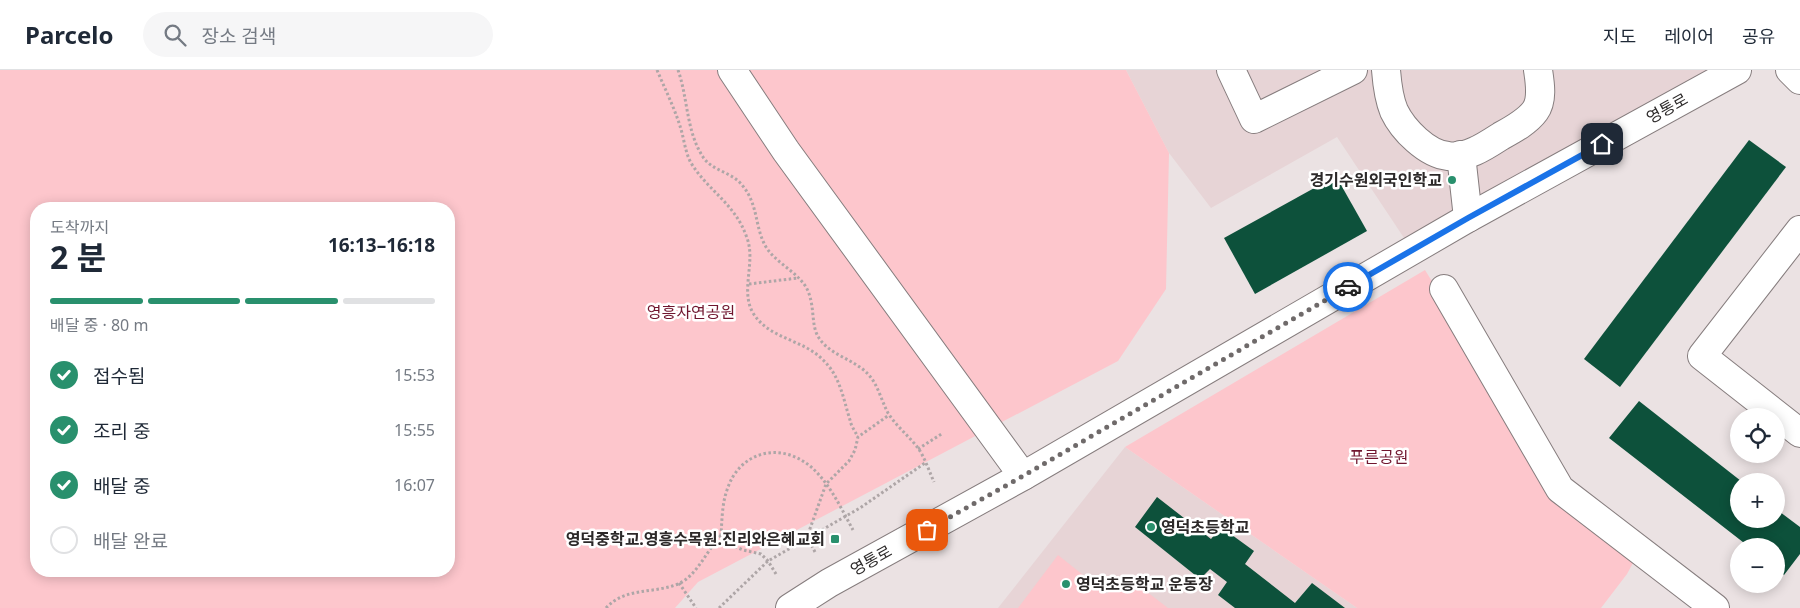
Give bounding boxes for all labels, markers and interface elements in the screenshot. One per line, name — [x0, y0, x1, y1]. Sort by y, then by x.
search box — [143, 12, 493, 57]
text: Parcelo — [25, 18, 113, 51]
icon: search — [161, 21, 189, 49]
text: 장소 검색 — [201, 23, 276, 49]
text: 지도 — [1603, 24, 1636, 48]
text: 레이어 — [1664, 24, 1714, 48]
text: 공유 — [1742, 24, 1775, 48]
street label: 영통로 — [1642, 88, 1692, 128]
pin — [1581, 123, 1623, 165]
icon: home — [1588, 130, 1616, 158]
place label: 경기수원외국인학교 — [1310, 169, 1442, 191]
marker: 경기수원외국인학교 — [1446, 174, 1458, 186]
text: 도착까지 — [50, 216, 109, 238]
text: 16:13–16:18 — [328, 232, 435, 258]
text: 2 분 — [50, 235, 106, 278]
courier — [1323, 262, 1373, 312]
icon: car — [1334, 273, 1362, 301]
park label: 영흥자연공원 — [647, 301, 735, 323]
text: 배달 중 · 80 m — [50, 314, 148, 336]
icon: check — [50, 361, 78, 389]
text: 접수됨 — [93, 363, 145, 389]
text: 15:53 — [394, 364, 435, 386]
map controls — [1730, 408, 1785, 593]
button: locate — [1730, 408, 1785, 463]
icon: check — [50, 416, 78, 444]
text: 조리 중 — [93, 418, 150, 444]
text: 15:55 — [394, 419, 435, 441]
park label: 푸른공원 — [1350, 446, 1408, 468]
icon: check — [50, 471, 78, 499]
text: 배달 중 — [93, 473, 150, 499]
button: + — [1730, 473, 1785, 528]
text: 16:07 — [394, 474, 435, 496]
pin — [906, 509, 948, 551]
icon: bag — [913, 516, 941, 544]
place label: 영덕초등학교 — [1161, 516, 1250, 538]
marker: 영덕초등학교 — [1145, 521, 1157, 533]
text: 배달 완료 — [93, 528, 168, 554]
place label: 영덕중학교.영흥수목원.진리와은혜교회 — [566, 528, 825, 550]
marker: 영덕중학교.영흥수목원.진리와은혜교회 — [829, 533, 841, 545]
button: − — [1730, 538, 1785, 593]
street label: 영통로 — [846, 540, 896, 580]
place label: 영덕초등학교 운동장 — [1076, 573, 1213, 595]
marker: 영덕초등학교 운동장 — [1060, 578, 1072, 590]

